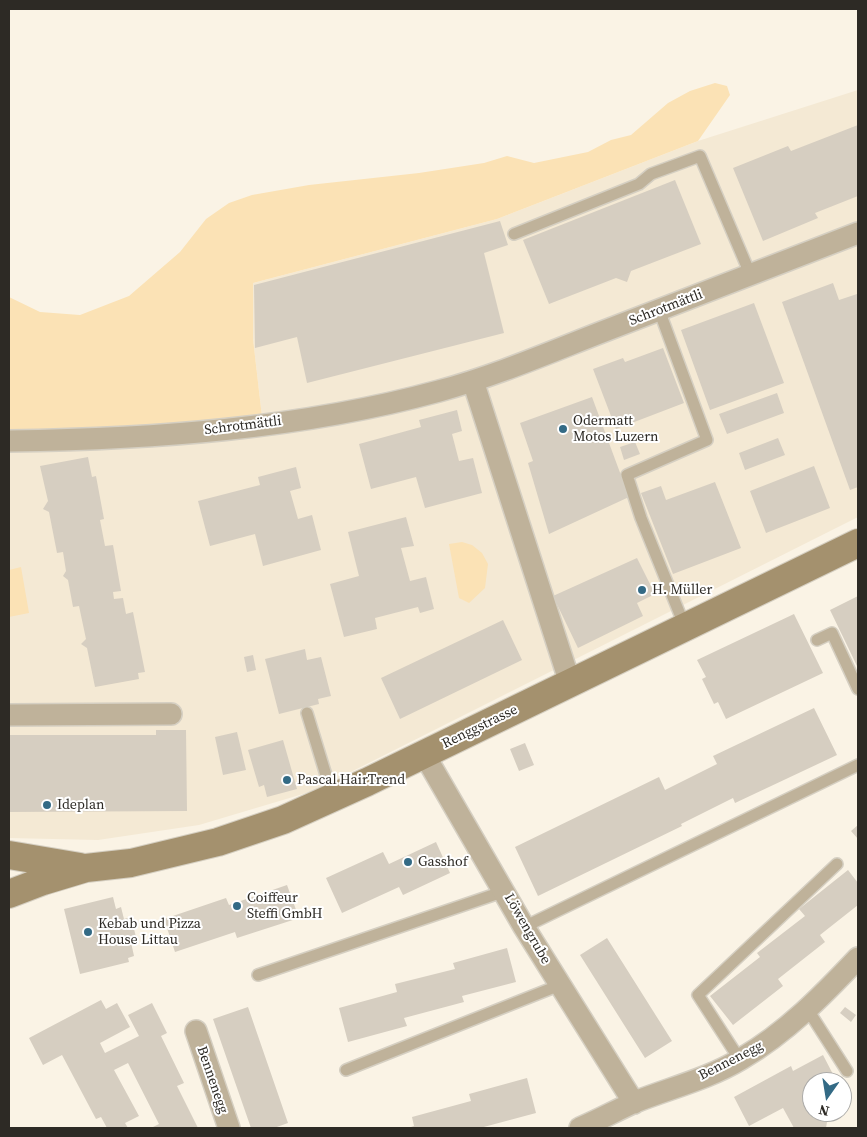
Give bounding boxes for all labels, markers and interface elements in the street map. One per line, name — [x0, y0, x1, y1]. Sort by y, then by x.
street label: Schrotmättli — [627, 286, 705, 330]
street label: Schrotmättli — [204, 413, 282, 439]
place label: Odermatt Motos Luzern — [573, 413, 659, 446]
marker: Odermatt Motos Luzern — [557, 423, 569, 435]
place label: H. Müller — [652, 582, 712, 598]
marker: H. Müller — [636, 584, 648, 596]
street label: Renggstrasse — [440, 702, 520, 752]
place label: Pascal HairTrend — [297, 772, 405, 788]
marker: Pascal HairTrend — [281, 774, 293, 786]
place label: Ideplan — [57, 797, 104, 813]
marker: Ideplan — [41, 799, 53, 811]
place label: Gasshof — [418, 854, 468, 870]
marker: Gasshof — [402, 856, 414, 868]
place label: Coiffeur Steffi GmbH — [247, 890, 323, 922]
street label: Löwengrube — [500, 891, 554, 967]
marker: Coiffeur Steffi GmbH — [231, 900, 243, 912]
place label: Kebab und Pizza House Littau — [98, 916, 201, 949]
marker: Kebab und Pizza House Littau — [82, 926, 94, 938]
street label: Bennenegg — [696, 1038, 766, 1084]
street label: Bennenegg — [193, 1044, 231, 1116]
north arrow — [802, 1072, 852, 1122]
text: N — [817, 1100, 831, 1122]

